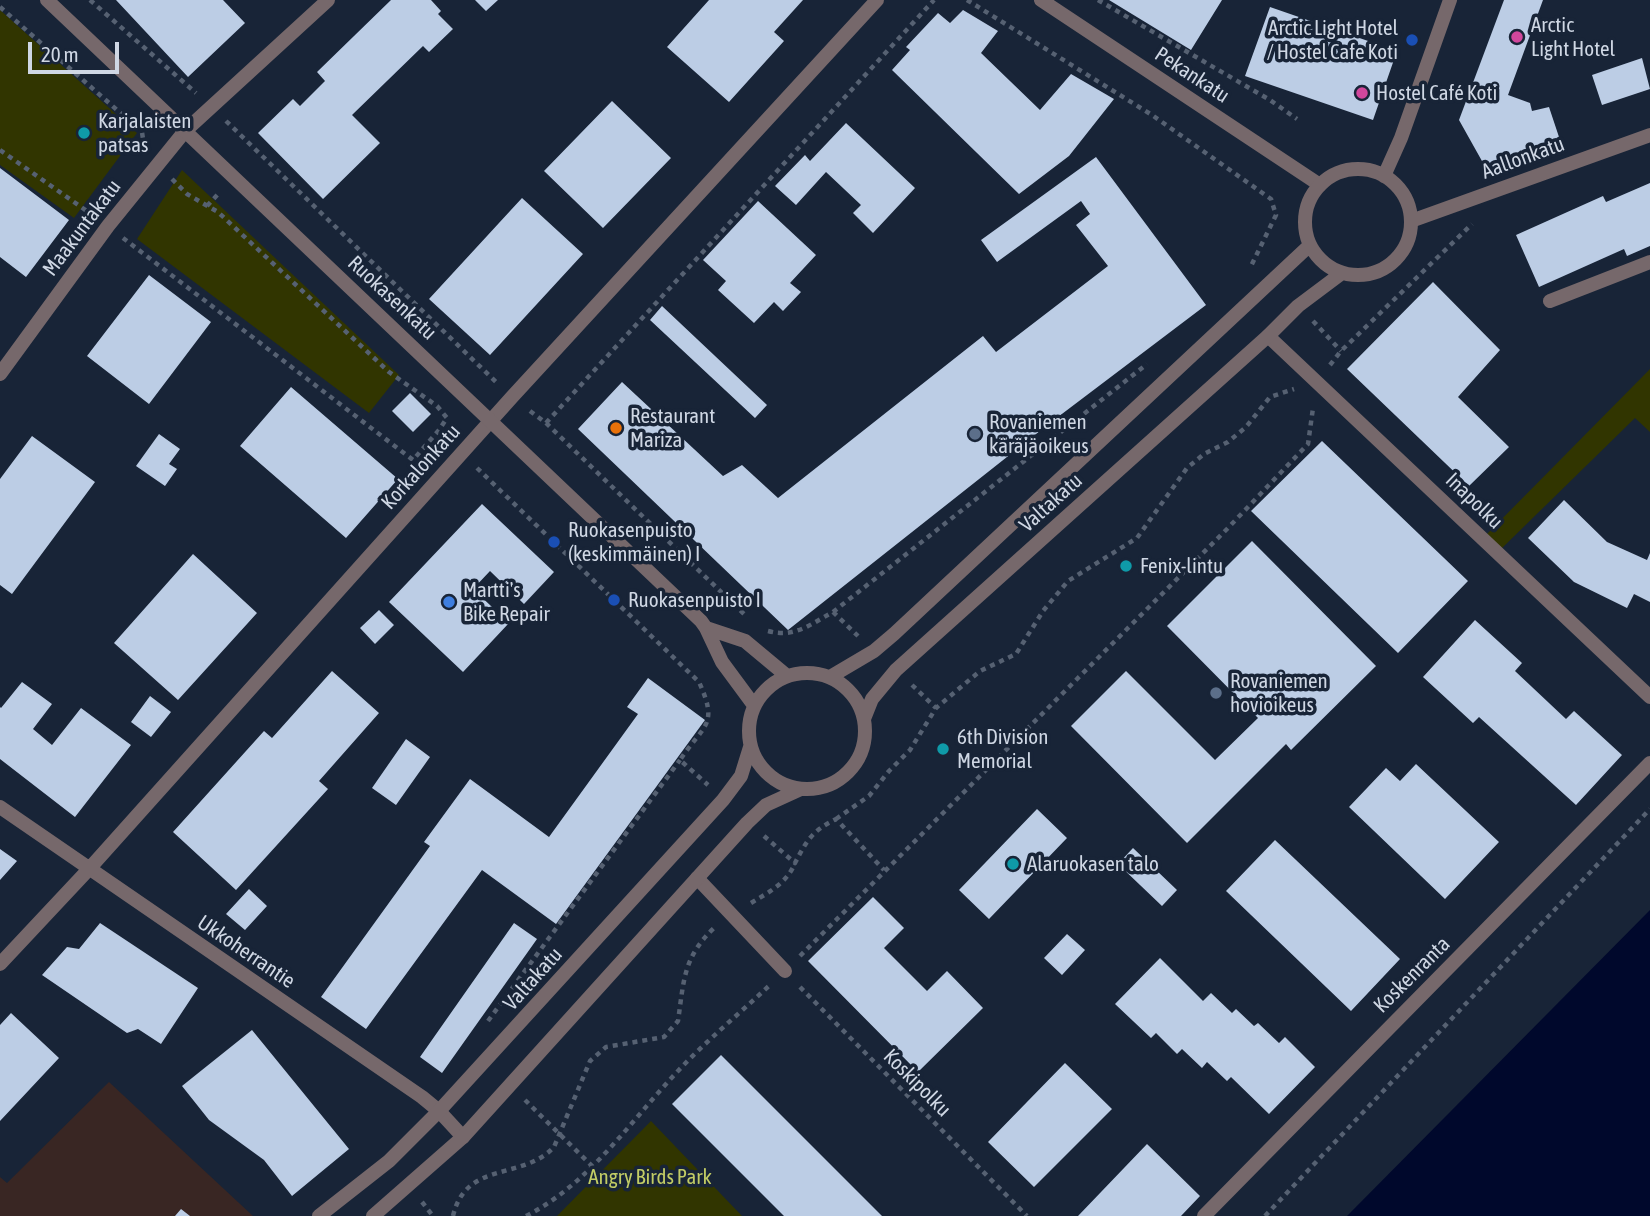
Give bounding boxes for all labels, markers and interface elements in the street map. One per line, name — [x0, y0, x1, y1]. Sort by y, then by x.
place label: Arctic Light Hotel — [1531, 12, 1615, 62]
place label: Arctic Light Hotel / Hostel Cafe Koti — [1267, 15, 1398, 65]
scale bar — [32, 28, 122, 72]
marker: Arctic Light Hotel — [1509, 29, 1525, 45]
marker: Arctic Light Hotel / Hostel Cafe Koti — [1404, 32, 1420, 48]
text: 20 m — [41, 42, 79, 66]
street label: Pekankatu — [1150, 42, 1234, 108]
place label: Hostel Café Koti — [1376, 80, 1497, 106]
marker: Hostel Café Koti — [1354, 85, 1370, 101]
place label: Karjalaisten patsas — [98, 108, 192, 158]
marker: Karjalaisten patsas — [76, 125, 92, 141]
street label: Aallonkatu — [1478, 131, 1568, 185]
street label: Maakuntakatu — [38, 175, 126, 281]
street label: Ruokasenkatu — [343, 251, 441, 345]
place label: Restaurant Mariza — [630, 403, 715, 453]
place label: Rovaniemen käräjäoikeus — [989, 409, 1089, 459]
street label: Korkalonkatu — [376, 419, 466, 515]
marker: Restaurant Mariza — [608, 420, 624, 436]
marker: Rovaniemen käräjäoikeus — [967, 426, 983, 442]
street label: Valtakatu — [1014, 468, 1088, 538]
street label: Inapolku — [1440, 468, 1508, 534]
place label: Ruokasenpuisto (keskimmäinen) I — [568, 517, 700, 567]
marker: Ruokasenpuisto (keskimmäinen) I — [546, 534, 562, 550]
place label: Fenix-lintu — [1140, 553, 1223, 579]
marker: Fenix-lintu — [1118, 558, 1134, 574]
place label: Martti's Bike Repair — [463, 577, 550, 627]
place label: Ruokasenpuisto I — [628, 587, 761, 613]
marker: Ruokasenpuisto I — [606, 592, 622, 608]
marker: Martti's Bike Repair — [441, 594, 457, 610]
place label: Rovaniemen hovioikeus — [1230, 668, 1328, 718]
marker: Rovaniemen hovioikeus — [1208, 685, 1224, 701]
place label: 6th Division Memorial — [957, 724, 1048, 774]
marker: 6th Division Memorial — [935, 741, 951, 757]
place label: Alaruokasen talo — [1027, 851, 1159, 877]
marker: Alaruokasen talo — [1005, 856, 1021, 872]
street label: Ukkoherrantie — [192, 910, 300, 994]
street label: Koskenranta — [1369, 932, 1455, 1018]
street label: Valtakatu — [498, 942, 568, 1016]
street label: Koskipolku — [878, 1044, 956, 1122]
park label: Angry Birds Park — [588, 1164, 712, 1190]

